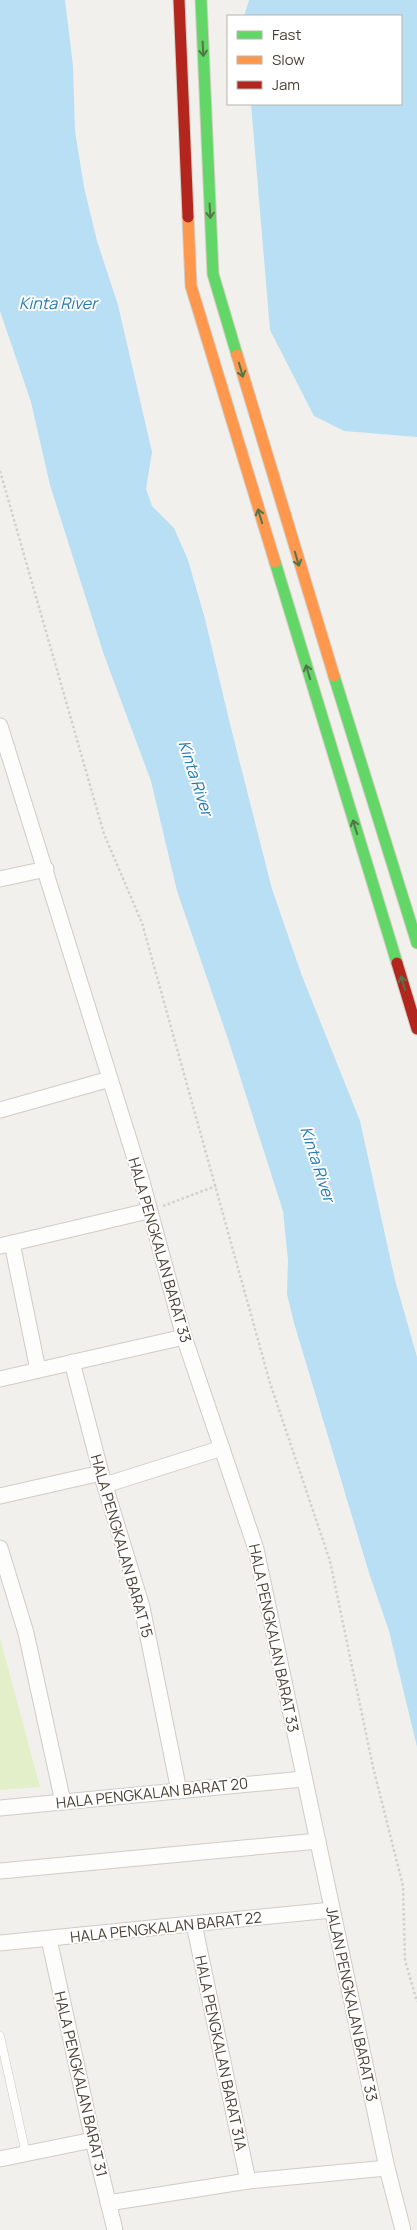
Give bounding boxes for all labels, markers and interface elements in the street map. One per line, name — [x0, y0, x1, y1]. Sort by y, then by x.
legend — [227, 15, 402, 105]
text: Fast — [272, 24, 301, 45]
one-way arrow — [198, 40, 208, 56]
text: Slow — [272, 49, 305, 70]
text: Jam — [272, 74, 300, 95]
one-way arrow — [206, 203, 215, 219]
water label: Kinta River — [19, 292, 99, 314]
one-way arrow — [236, 361, 246, 377]
one-way arrow — [255, 509, 265, 525]
one-way arrow — [292, 551, 302, 567]
one-way arrow — [302, 664, 312, 680]
water label: Kinta River — [173, 738, 219, 821]
one-way arrow — [350, 820, 360, 836]
one-way arrow — [397, 975, 407, 991]
water label: Kinta River — [295, 1124, 341, 1207]
street label: HALA PENGKALAN BARAT 33 — [123, 1155, 197, 1345]
street label: HALA PENGKALAN BARAT 15 — [86, 1452, 158, 1640]
street label: HALA PENGKALAN BARAT 33 — [244, 1542, 304, 1734]
street label: HALA PENGKALAN BARAT 20 — [55, 1772, 249, 1814]
street label: JALAN PENGKALAN BARAT 33 — [321, 1905, 383, 2103]
street label: HALA PENGKALAN BARAT 22 — [69, 1906, 263, 1948]
street label: HALA PENGKALAN BARAT 31A — [190, 1953, 252, 2153]
street label: HALA PENGKALAN BARAT 31 — [49, 1989, 113, 2179]

